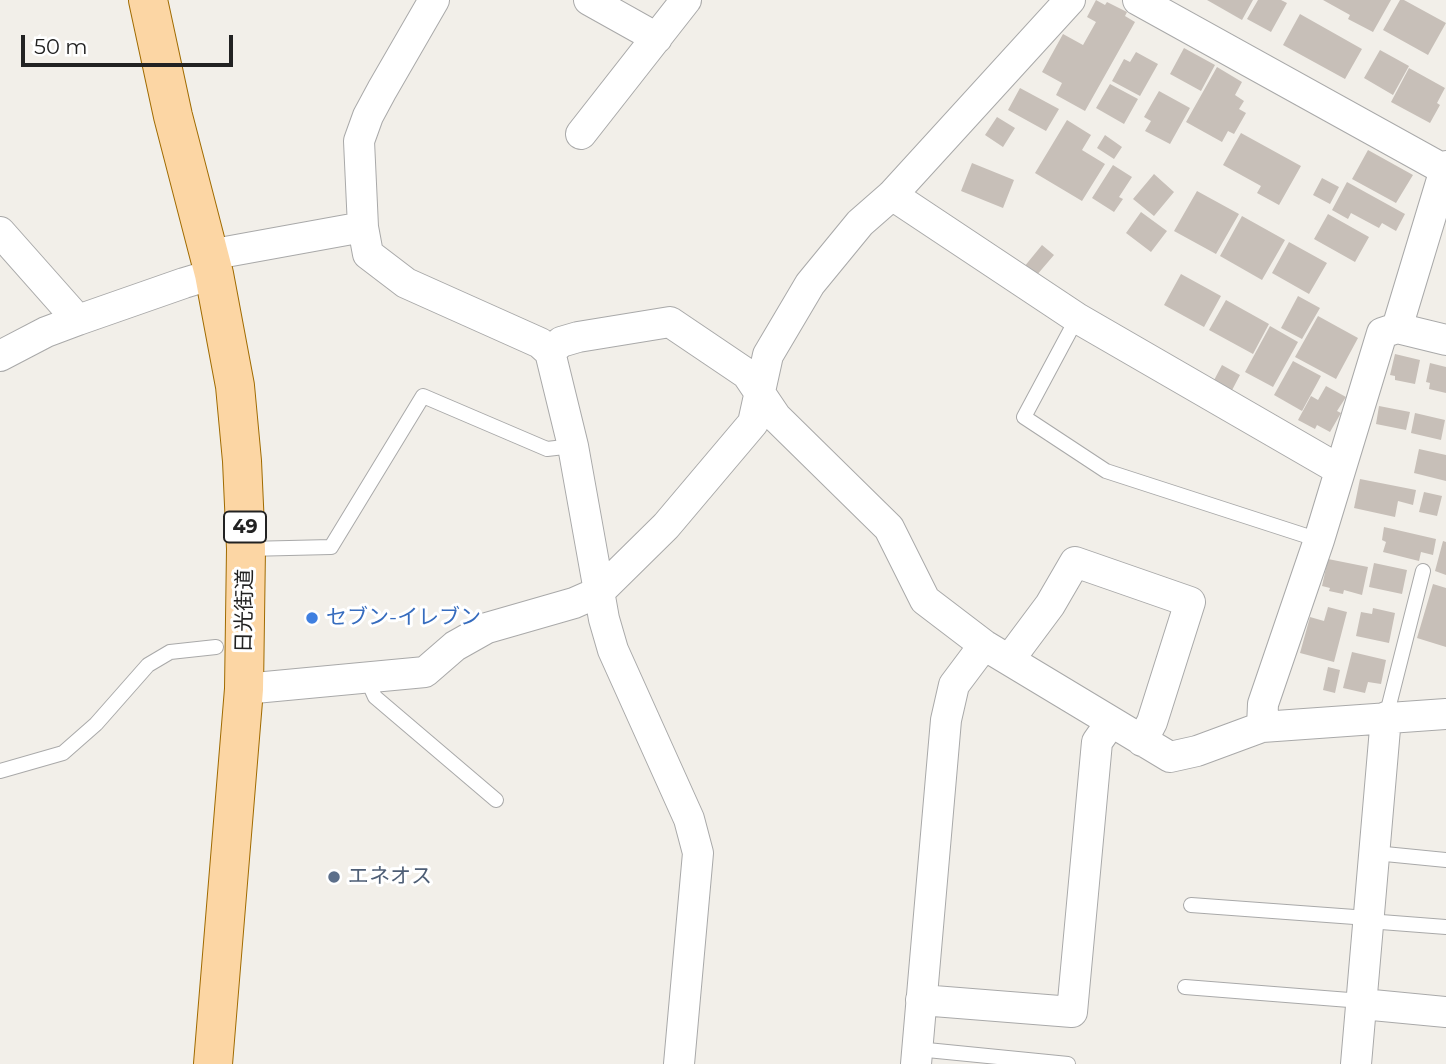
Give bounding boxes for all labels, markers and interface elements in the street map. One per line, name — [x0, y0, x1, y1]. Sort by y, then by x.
scale bar — [24, 21, 236, 65]
text: 50 m — [34, 34, 88, 59]
road number: 49 — [224, 512, 266, 542]
street label: 日光街道 — [232, 569, 258, 653]
place label: セブン-イレブン — [326, 605, 481, 631]
marker: セブン-イレブン — [304, 610, 320, 626]
place label: エネオス — [348, 864, 432, 890]
marker: エネオス — [326, 869, 342, 885]

